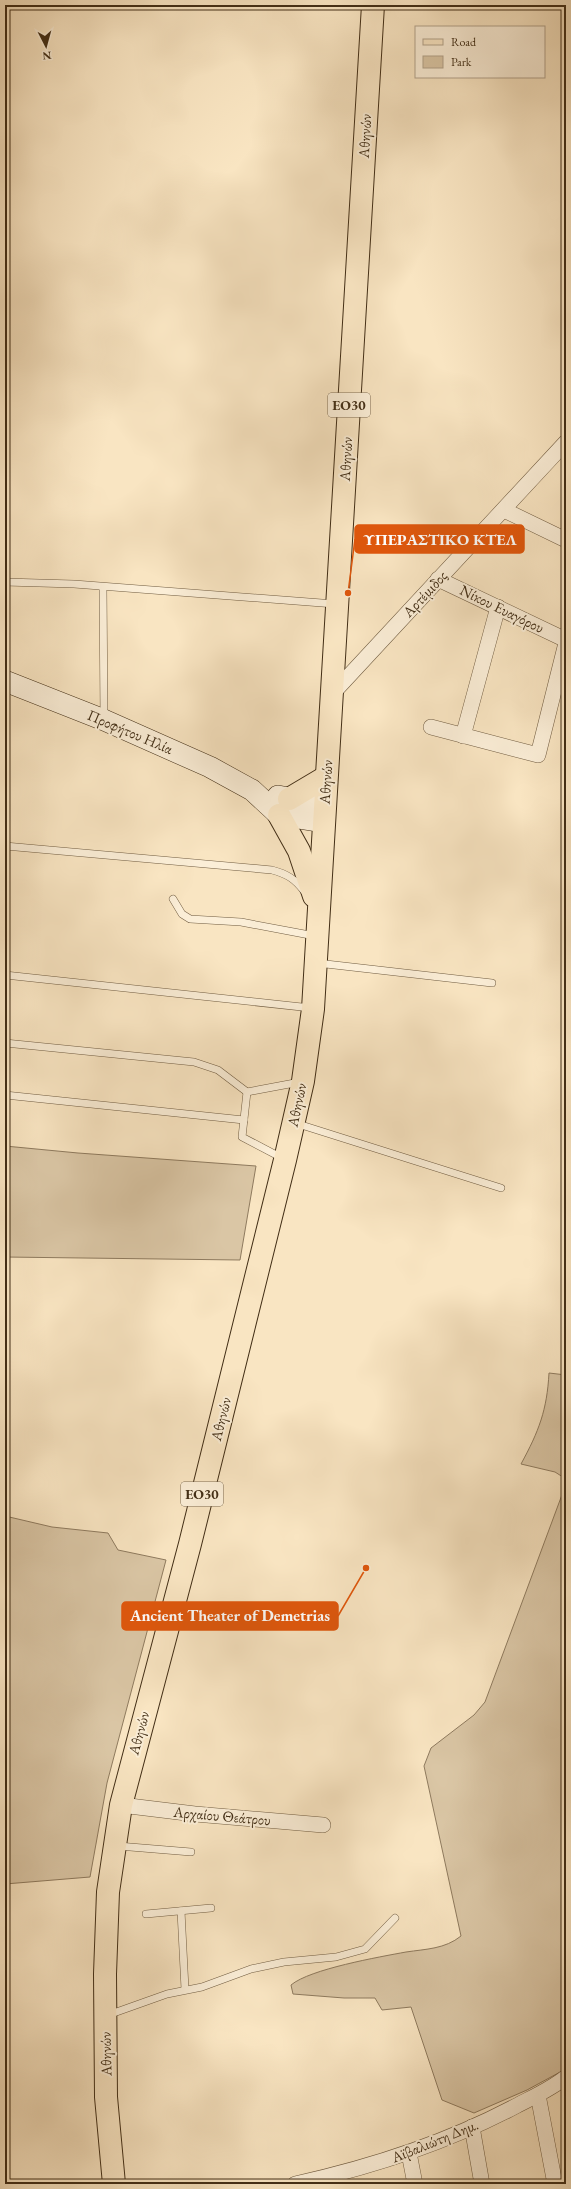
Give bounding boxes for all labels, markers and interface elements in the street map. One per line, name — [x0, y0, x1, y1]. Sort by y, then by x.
north arrow — [26, 26, 66, 66]
legend — [415, 26, 545, 78]
text: Road — [451, 34, 477, 50]
text: N — [42, 49, 52, 63]
text: Park — [451, 54, 472, 70]
street label: Αθηνών — [354, 113, 375, 160]
road number: ΕΟ30 — [328, 393, 370, 417]
street label: Αθηνών — [335, 436, 356, 483]
callout: ΥΠΕΡΑΣΤΙΚΟ ΚΤΕΛ — [355, 525, 524, 553]
text: ΥΠΕΡΑΣΤΙΚΟ ΚΤΕΛ — [363, 529, 518, 550]
street label: Αρτέμιδος — [398, 566, 451, 622]
street label: Νίκου Ευαγόρου — [457, 580, 547, 637]
street label: Προφήτου Ηλία — [85, 705, 176, 758]
street label: Αθηνών — [314, 759, 337, 806]
street label: Αθηνών — [282, 1081, 310, 1130]
street label: Αθηνών — [206, 1395, 235, 1444]
road number: ΕΟ30 — [181, 1482, 223, 1506]
callout: Ancient Theater of Demetrias — [122, 1602, 338, 1630]
text: Ancient Theater of Demetrias — [129, 1605, 330, 1626]
street label: Αθηνών — [123, 1709, 153, 1758]
street label: Αρχαίου Θεάτρου — [172, 1802, 272, 1829]
street label: Αθηνών — [96, 2032, 115, 2077]
street label: Αϊβαλιώτη Δημ. — [388, 2114, 481, 2167]

